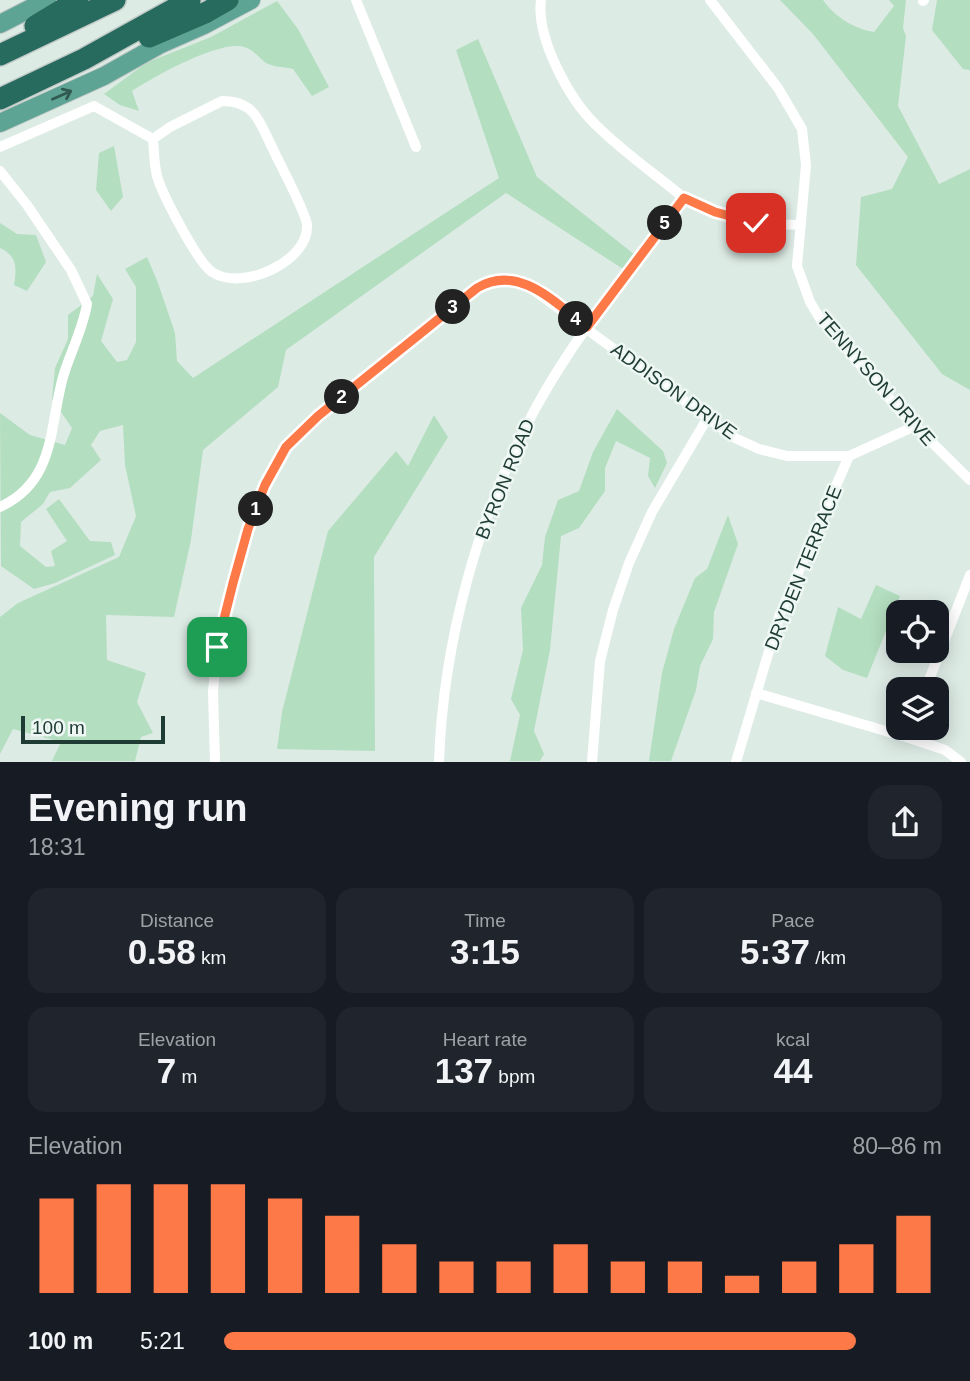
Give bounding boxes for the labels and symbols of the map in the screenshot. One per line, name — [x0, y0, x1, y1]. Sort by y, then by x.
one-way arrow — [51, 88, 72, 101]
pin — [726, 193, 786, 253]
pin: 5 — [648, 206, 682, 241]
pin: 3 — [435, 290, 470, 324]
pin: 4 — [558, 302, 594, 336]
street label: TENNYSON DRIVE — [813, 308, 939, 450]
street label: ADDISON DRIVE — [607, 338, 741, 444]
pin: 2 — [324, 380, 360, 414]
street label: BYRON ROAD — [471, 416, 539, 542]
street label: DRYDEN TERRACE — [760, 483, 846, 653]
pin: 1 — [238, 491, 274, 526]
pin — [187, 617, 247, 677]
scale bar — [21, 712, 164, 744]

